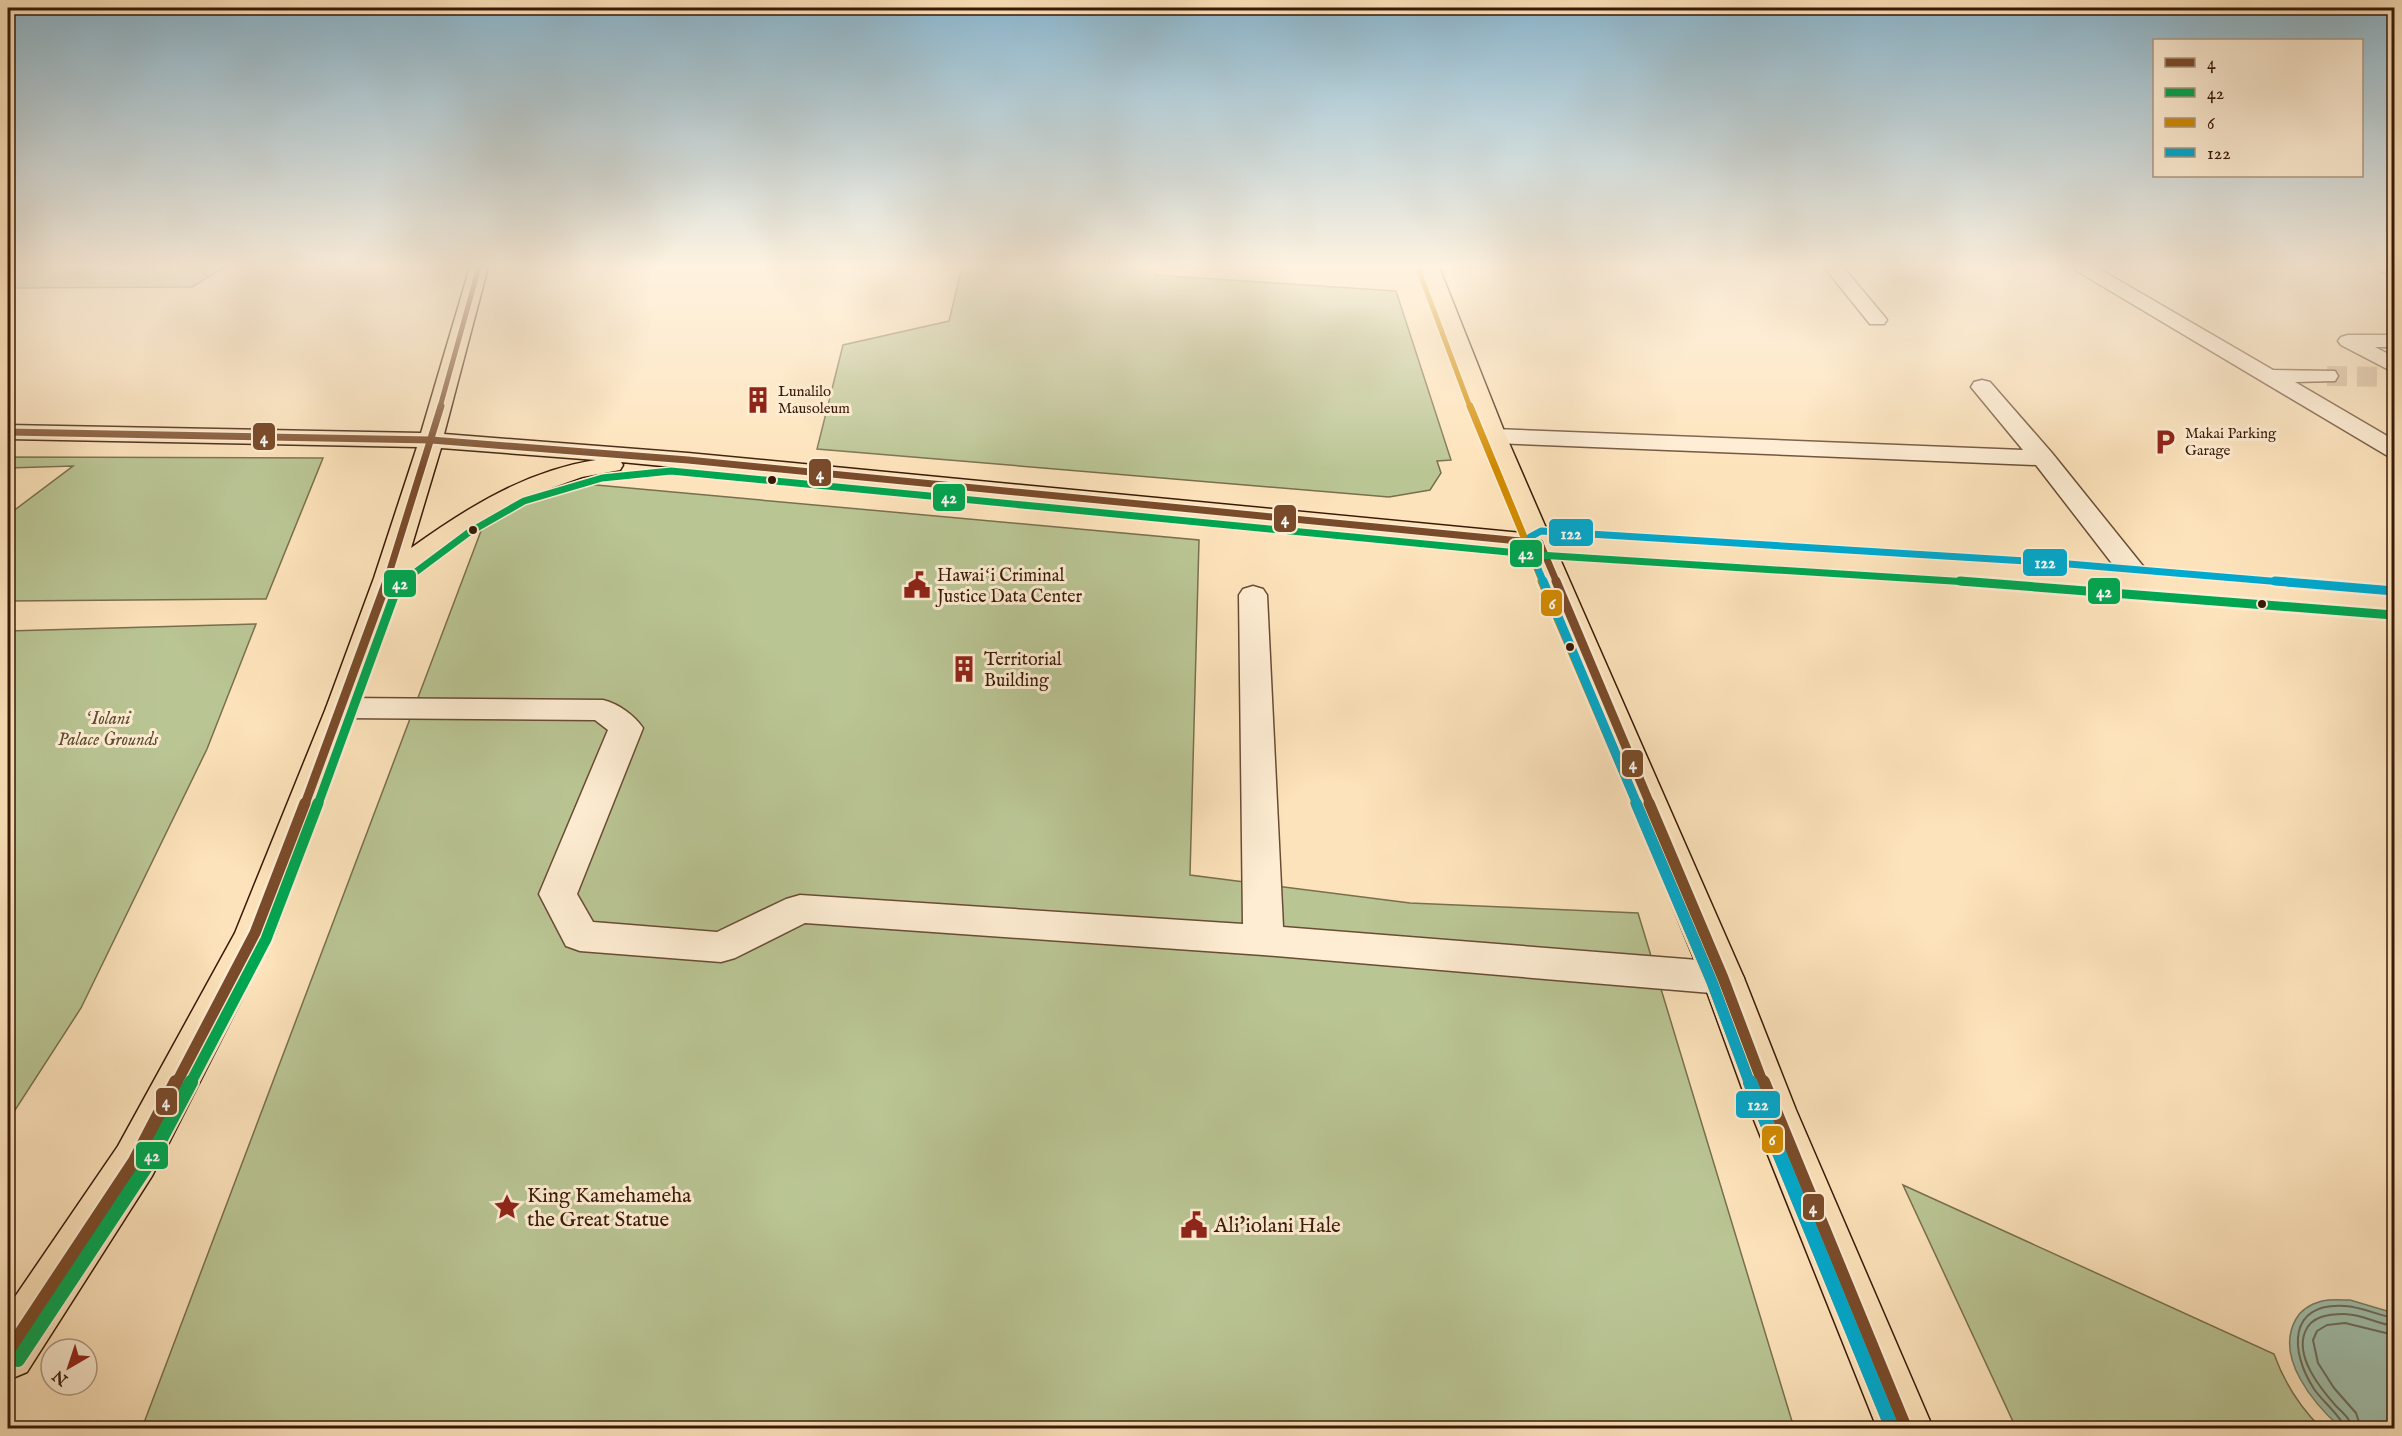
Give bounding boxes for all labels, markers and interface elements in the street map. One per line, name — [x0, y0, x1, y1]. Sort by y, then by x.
legend — [2153, 39, 2363, 177]
text: 4 — [2207, 53, 2216, 76]
text: 42 — [2207, 83, 2224, 106]
text: 6 — [2207, 113, 2215, 136]
text: 122 — [2207, 143, 2231, 166]
place label: Lunalilo Mausoleum — [778, 382, 850, 418]
building icon: Lunalilo Mausoleum — [743, 385, 773, 415]
line badge: 4 — [252, 422, 276, 451]
place label: Makai Parking Garage — [2185, 424, 2277, 460]
parking icon: Makai Parking Garage — [2150, 427, 2180, 457]
text: 4 — [260, 429, 269, 449]
line badge: 4 — [808, 458, 832, 487]
text: 4 — [816, 465, 825, 485]
unlabelled marker — [766, 474, 778, 486]
line badge: 42 — [932, 483, 966, 512]
text: 42 — [941, 489, 957, 509]
line badge: 4 — [1273, 504, 1297, 533]
text: 4 — [1281, 510, 1290, 530]
line badge: 122 — [1548, 518, 1594, 547]
unlabelled marker — [467, 524, 479, 536]
text: 122 — [1561, 525, 1582, 545]
line badge: 42 — [1509, 539, 1543, 568]
text: 42 — [1518, 545, 1534, 565]
line badge: 122 — [2022, 548, 2068, 577]
text: 122 — [2035, 554, 2056, 574]
place label: Hawaiʻi Criminal Justice Data Center — [935, 565, 1083, 609]
line badge: 42 — [383, 569, 417, 598]
public building icon: Hawaiʻi Criminal Justice Data Center — [902, 570, 932, 600]
text: 42 — [392, 575, 408, 595]
line badge: 42 — [2087, 577, 2121, 605]
text: 42 — [2096, 583, 2112, 603]
line badge: 6 — [1540, 589, 1563, 617]
text: 6 — [1549, 595, 1557, 615]
unlabelled marker — [2256, 598, 2268, 610]
unlabelled marker — [1564, 641, 1576, 653]
place label: Territorial Building — [984, 649, 1062, 693]
building icon: Territorial Building — [949, 654, 979, 684]
park label: ʻIolani Palace Grounds — [58, 708, 159, 752]
line badge: 4 — [1621, 749, 1644, 778]
text: 4 — [1629, 755, 1638, 775]
line badge: 4 — [155, 1087, 178, 1116]
line badge: 122 — [1735, 1090, 1781, 1119]
text: 4 — [162, 1093, 171, 1113]
text: 122 — [1748, 1096, 1769, 1116]
line badge: 6 — [1761, 1125, 1784, 1154]
text: 6 — [1769, 1131, 1777, 1151]
line badge: 42 — [135, 1141, 169, 1170]
text: 42 — [144, 1147, 160, 1167]
place label: King Kamehameha the Great Statue — [527, 1183, 692, 1234]
place icon: King Kamehameha the Great Statue — [492, 1192, 522, 1222]
line badge: 4 — [1802, 1193, 1825, 1221]
text: 4 — [1809, 1199, 1818, 1219]
public building icon: Ali'iolani Hale — [1179, 1210, 1209, 1240]
place label: Ali'iolani Hale — [1213, 1213, 1341, 1240]
north arrow — [39, 1337, 99, 1397]
text: N — [49, 1365, 73, 1390]

